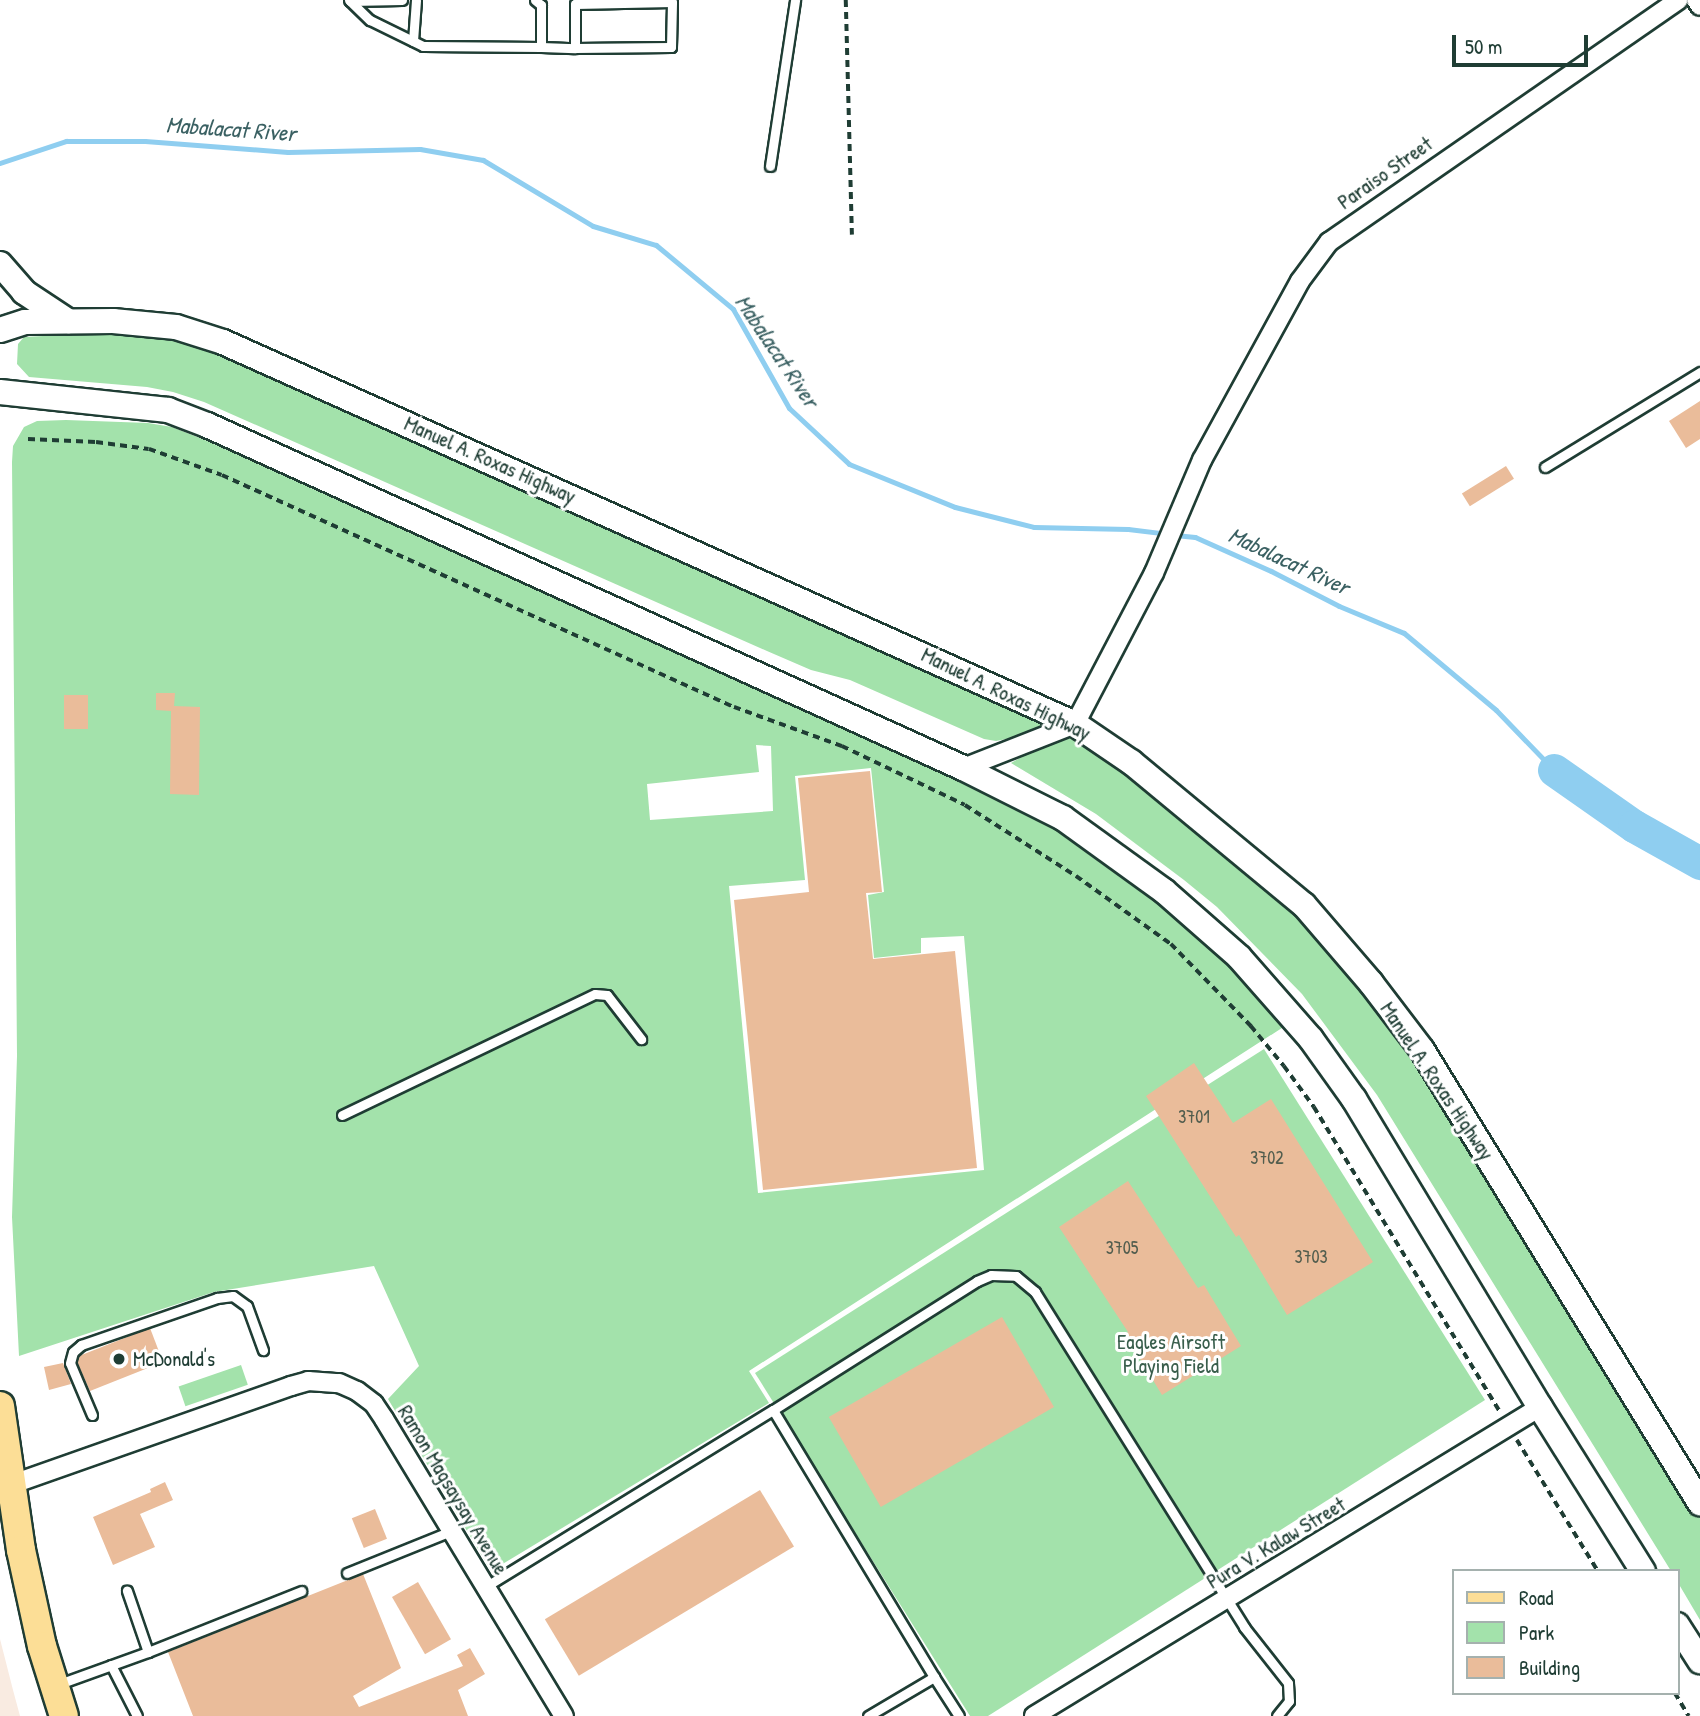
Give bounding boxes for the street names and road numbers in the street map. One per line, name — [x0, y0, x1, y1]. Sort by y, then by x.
street label: Paraiso Street — [1333, 131, 1437, 215]
street label: Manuel A. Roxas Highway — [400, 411, 580, 509]
street label: Manuel A. Roxas Highway — [917, 642, 1095, 746]
street label: Manuel A. Roxas Highway — [1375, 997, 1499, 1165]
street label: Ramon Magsaysay Avenue — [392, 1401, 514, 1579]
street label: Pura V. Kalaw Street — [1202, 1492, 1350, 1594]

